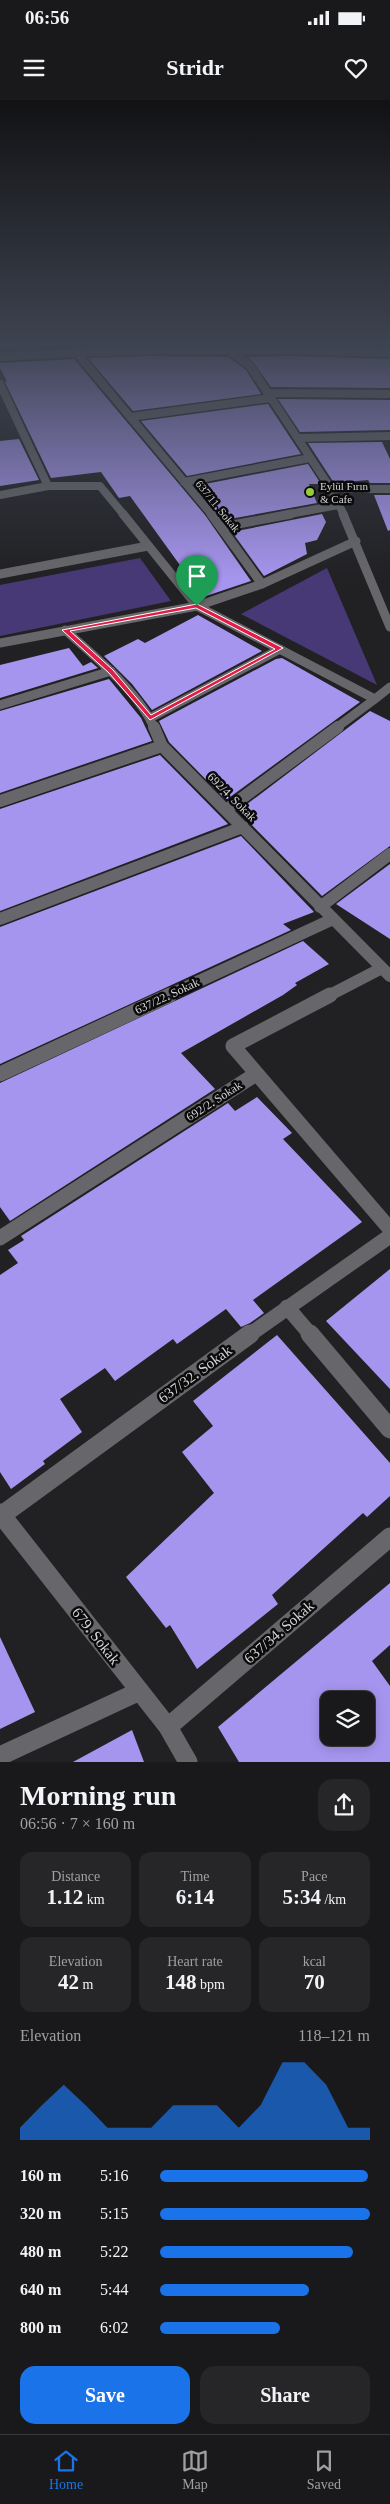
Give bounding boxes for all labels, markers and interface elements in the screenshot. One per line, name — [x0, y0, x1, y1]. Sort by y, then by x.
text: 06:56 — [25, 7, 69, 28]
icon: menu — [20, 54, 48, 82]
icon: heart — [342, 54, 370, 82]
text: Stridr — [166, 55, 224, 80]
street label: 637/11. Sokak — [193, 478, 243, 535]
place label: Eylül Fırın & Cafe — [320, 480, 368, 505]
marker: Eylül Fırın & Cafe — [304, 486, 316, 498]
pin — [176, 555, 218, 606]
icon: arrive — [183, 562, 211, 590]
street label: 692/4. Sokak — [205, 770, 259, 824]
street label: 637/22. Sokak — [133, 975, 201, 1017]
street label: 692/2. Sokak — [184, 1078, 244, 1124]
street label: 637/32. Sokak — [155, 1342, 235, 1406]
street label: 637/34. Sokak — [241, 1597, 317, 1666]
street label: 679. Sokak — [69, 1604, 123, 1668]
map controls — [320, 1691, 375, 1746]
button: layers — [320, 1691, 375, 1746]
button: share — [318, 1779, 370, 1831]
text: Morning run — [20, 1780, 176, 1811]
text: 06:56 · 7 × 160 m — [20, 1815, 135, 1832]
text: Distance — [51, 1869, 100, 1884]
text: Time — [180, 1869, 210, 1884]
text: Pace — [301, 1869, 328, 1884]
text: 1.12 — [47, 1885, 83, 1909]
text: 6:14 — [176, 1885, 214, 1909]
text: 5:34 — [282, 1885, 321, 1909]
text: km — [83, 1892, 105, 1907]
text: /km — [321, 1892, 346, 1907]
text: Elevation — [49, 1954, 102, 1969]
text: Heart rate — [167, 1954, 223, 1969]
text: kcal — [303, 1954, 326, 1969]
text: 42 — [58, 1970, 79, 1994]
text: 148 — [165, 1970, 197, 1994]
text: 70 — [304, 1970, 325, 1994]
text: m — [79, 1977, 93, 1992]
text: bpm — [197, 1977, 225, 1992]
text: Elevation — [20, 2027, 81, 2044]
text: 118–121 m — [298, 2027, 370, 2044]
text: 160 m — [20, 2167, 61, 2184]
text: 5:16 — [100, 2167, 128, 2184]
text: 320 m — [20, 2205, 61, 2222]
text: 5:15 — [100, 2205, 128, 2222]
text: 480 m — [20, 2243, 61, 2260]
text: 5:22 — [100, 2243, 128, 2260]
text: 640 m — [20, 2281, 61, 2298]
text: 5:44 — [100, 2281, 128, 2298]
text: 800 m — [20, 2319, 61, 2336]
text: 6:02 — [100, 2319, 128, 2336]
button: Save — [20, 2366, 190, 2424]
button: Share — [200, 2366, 370, 2424]
tab: Home — [49, 2447, 83, 2493]
tab: Map — [181, 2447, 209, 2493]
tab: Saved — [307, 2447, 341, 2493]

